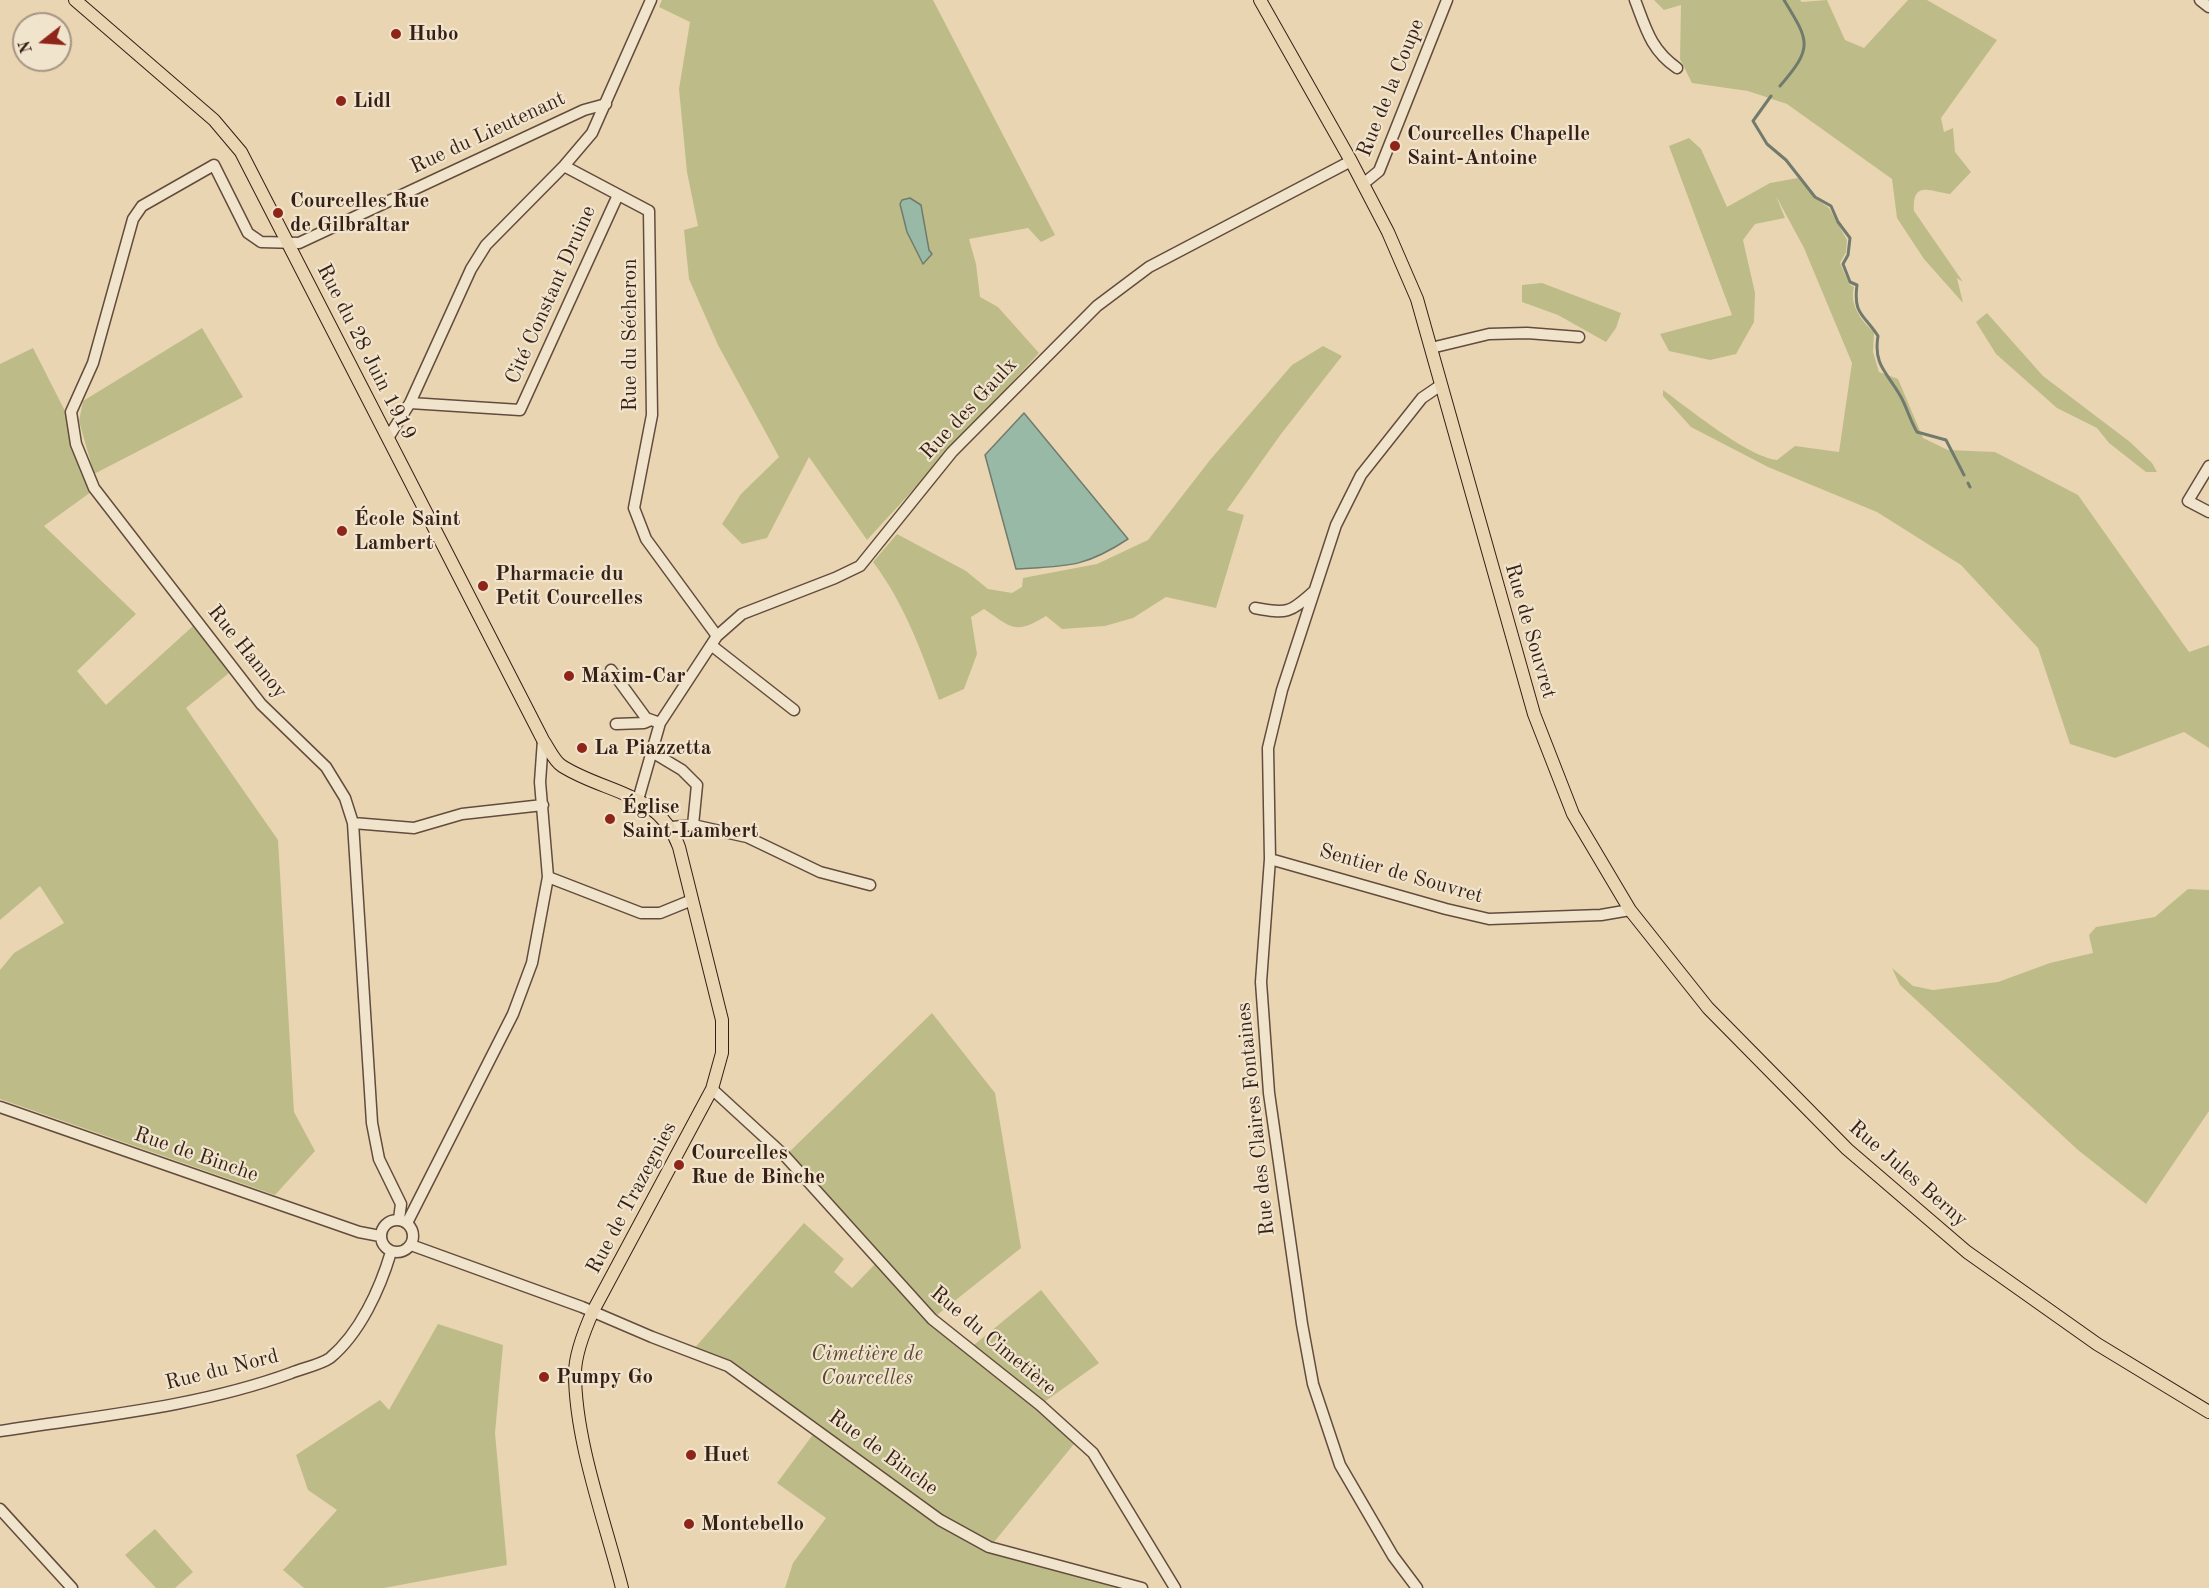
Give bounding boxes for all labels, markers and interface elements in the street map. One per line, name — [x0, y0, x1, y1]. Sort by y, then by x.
north arrow — [12, 12, 72, 72]
street label: Rue de la Coupe — [1352, 15, 1430, 161]
place label: Hubo — [408, 21, 459, 47]
marker: Hubo — [389, 27, 403, 41]
text: N — [17, 38, 36, 55]
street label: Rue du Lieutenant — [407, 86, 569, 180]
place label: Lidl — [353, 88, 391, 114]
marker: Lidl — [334, 94, 348, 108]
place label: Courcelles Chapelle Saint-Antoine — [1407, 121, 1590, 171]
marker: Courcelles Chapelle Saint-Antoine — [1388, 139, 1402, 153]
place label: Courcelles Rue de Gilbraltar — [290, 188, 429, 238]
street label: Cité Constant Druine — [500, 202, 602, 388]
marker: Courcelles Rue de Gilbraltar — [271, 206, 285, 220]
street label: Rue du Sécheron — [617, 258, 643, 412]
street label: Rue du 28 Juin 1919 — [311, 260, 421, 444]
street label: Rue des Gaulx — [915, 353, 1023, 465]
place label: École Saint Lambert — [354, 506, 460, 556]
marker: École Saint Lambert — [335, 524, 349, 538]
street label: Rue de Souvret — [1499, 560, 1561, 702]
place label: Pharmacie du Petit Courcelles — [495, 561, 643, 611]
marker: Pharmacie du Petit Courcelles — [476, 579, 490, 593]
street label: Rue Hannoy — [202, 600, 292, 704]
place label: Maxim-Car — [581, 663, 686, 689]
marker: Maxim-Car — [562, 669, 576, 683]
place label: La Piazzetta — [594, 735, 711, 761]
marker: La Piazzetta — [575, 741, 589, 755]
place label: Église Saint-Lambert — [622, 794, 758, 844]
marker: Église Saint-Lambert — [603, 812, 617, 826]
street label: Sentier de Souvret — [1316, 839, 1486, 909]
street label: Rue des Claires Fontaines — [1231, 1001, 1281, 1237]
street label: Rue Jules Berny — [1843, 1115, 1973, 1233]
street label: Rue de Trazegnies — [581, 1118, 683, 1278]
street label: Rue de Binche — [130, 1122, 262, 1188]
place label: Courcelles Rue de Binche — [691, 1140, 825, 1190]
marker: Courcelles Rue de Binche — [672, 1158, 686, 1172]
street label: Rue du Cimetière — [925, 1281, 1061, 1401]
park label: Cimetière de Courcelles — [811, 1341, 923, 1391]
street label: Rue du Nord — [163, 1344, 281, 1396]
place label: Pumpy Go — [556, 1364, 653, 1390]
marker: Pumpy Go — [537, 1370, 551, 1384]
street label: Rue de Binche — [823, 1405, 943, 1501]
place label: Huet — [703, 1442, 749, 1468]
marker: Huet — [684, 1448, 698, 1462]
place label: Montebello — [701, 1511, 804, 1537]
marker: Montebello — [682, 1517, 696, 1531]

